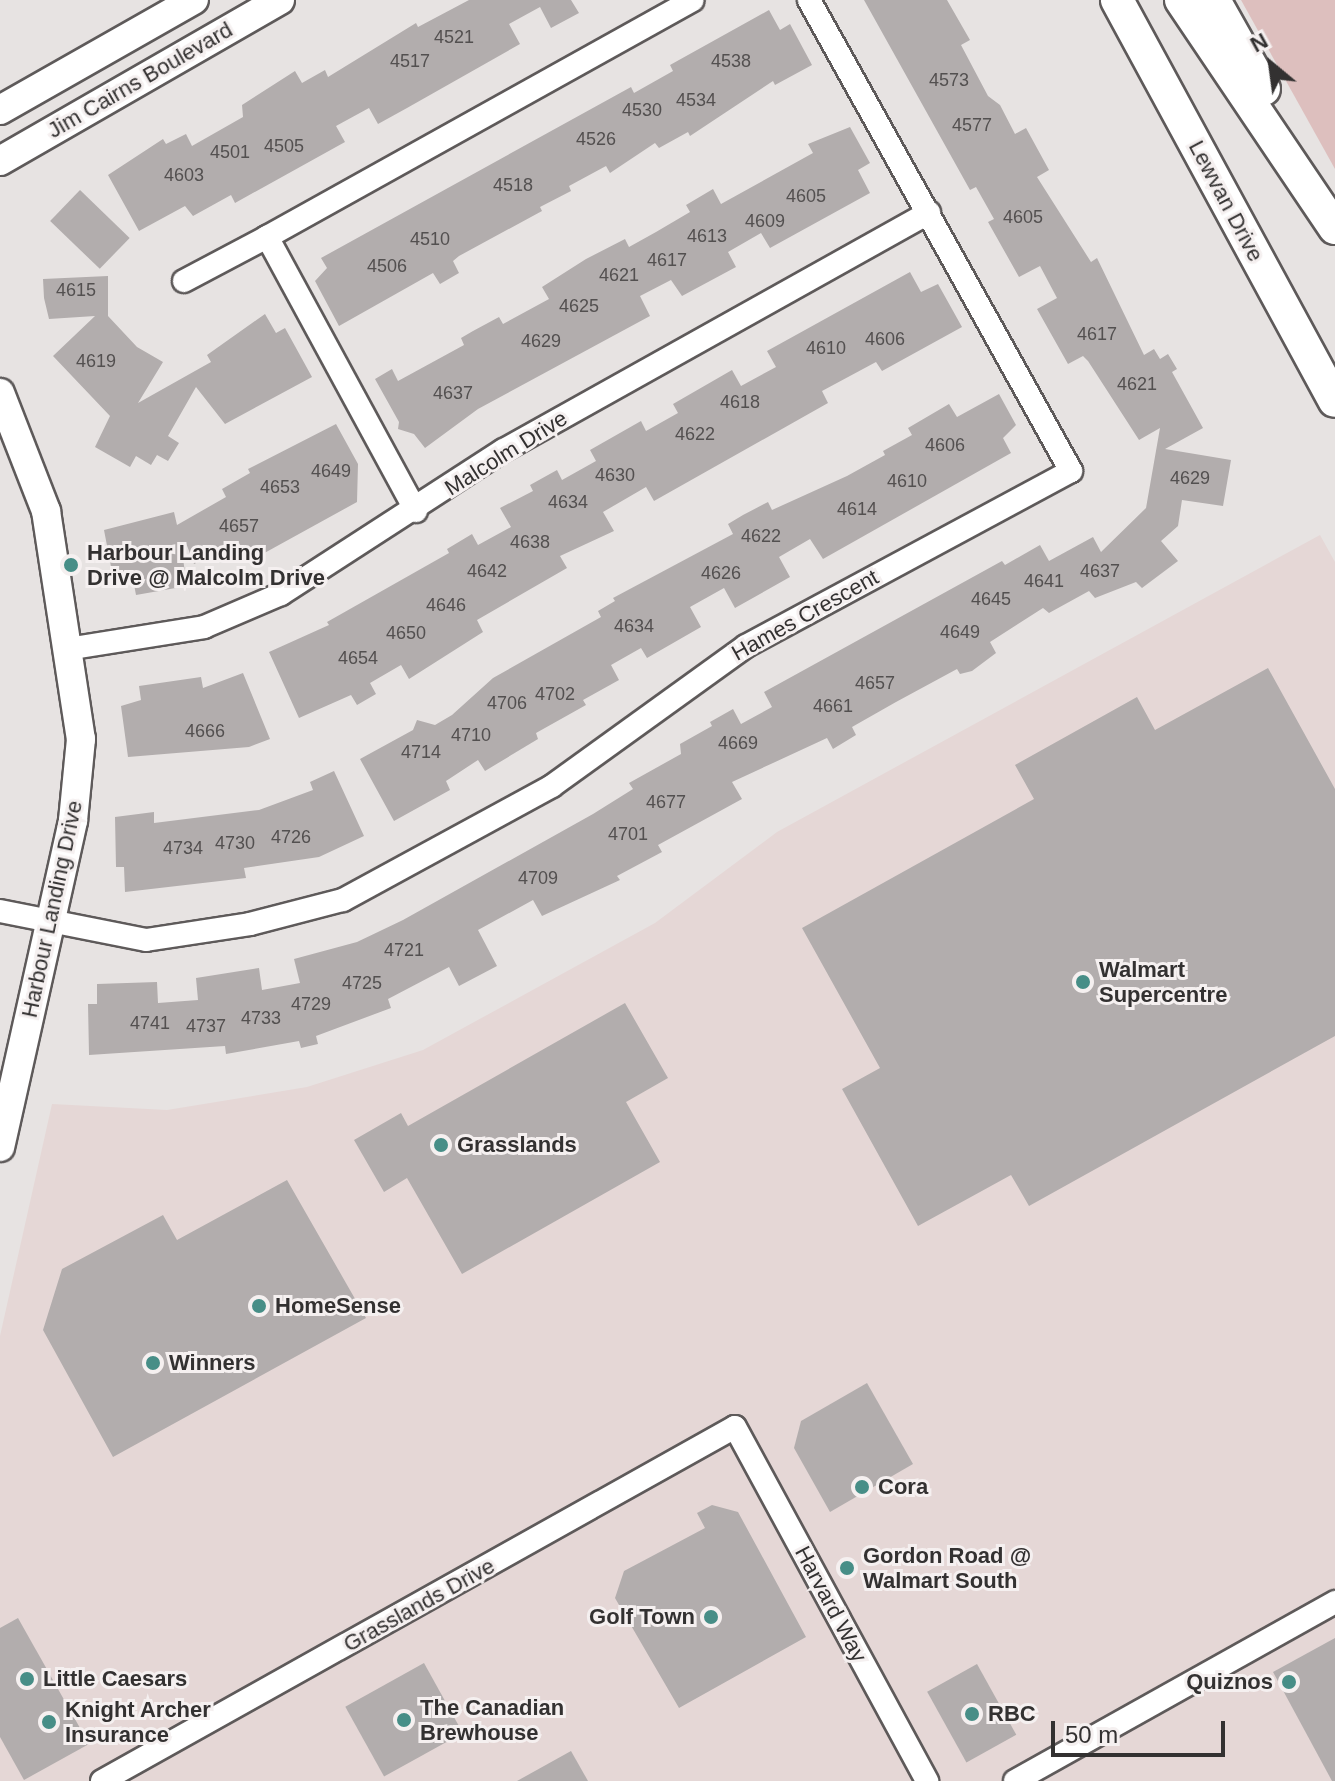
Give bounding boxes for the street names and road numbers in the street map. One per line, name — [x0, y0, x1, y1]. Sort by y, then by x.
street label: Jim Cairns Boulevard — [43, 16, 237, 144]
street label: Lewvan Drive — [1183, 136, 1269, 266]
street label: Malcolm Drive — [440, 405, 572, 501]
street label: Hames Crescent — [727, 564, 883, 666]
street label: Harbour Landing Drive — [16, 798, 88, 1020]
street label: Harvard Way — [789, 1541, 873, 1667]
street label: Grasslands Drive — [339, 1553, 499, 1657]

